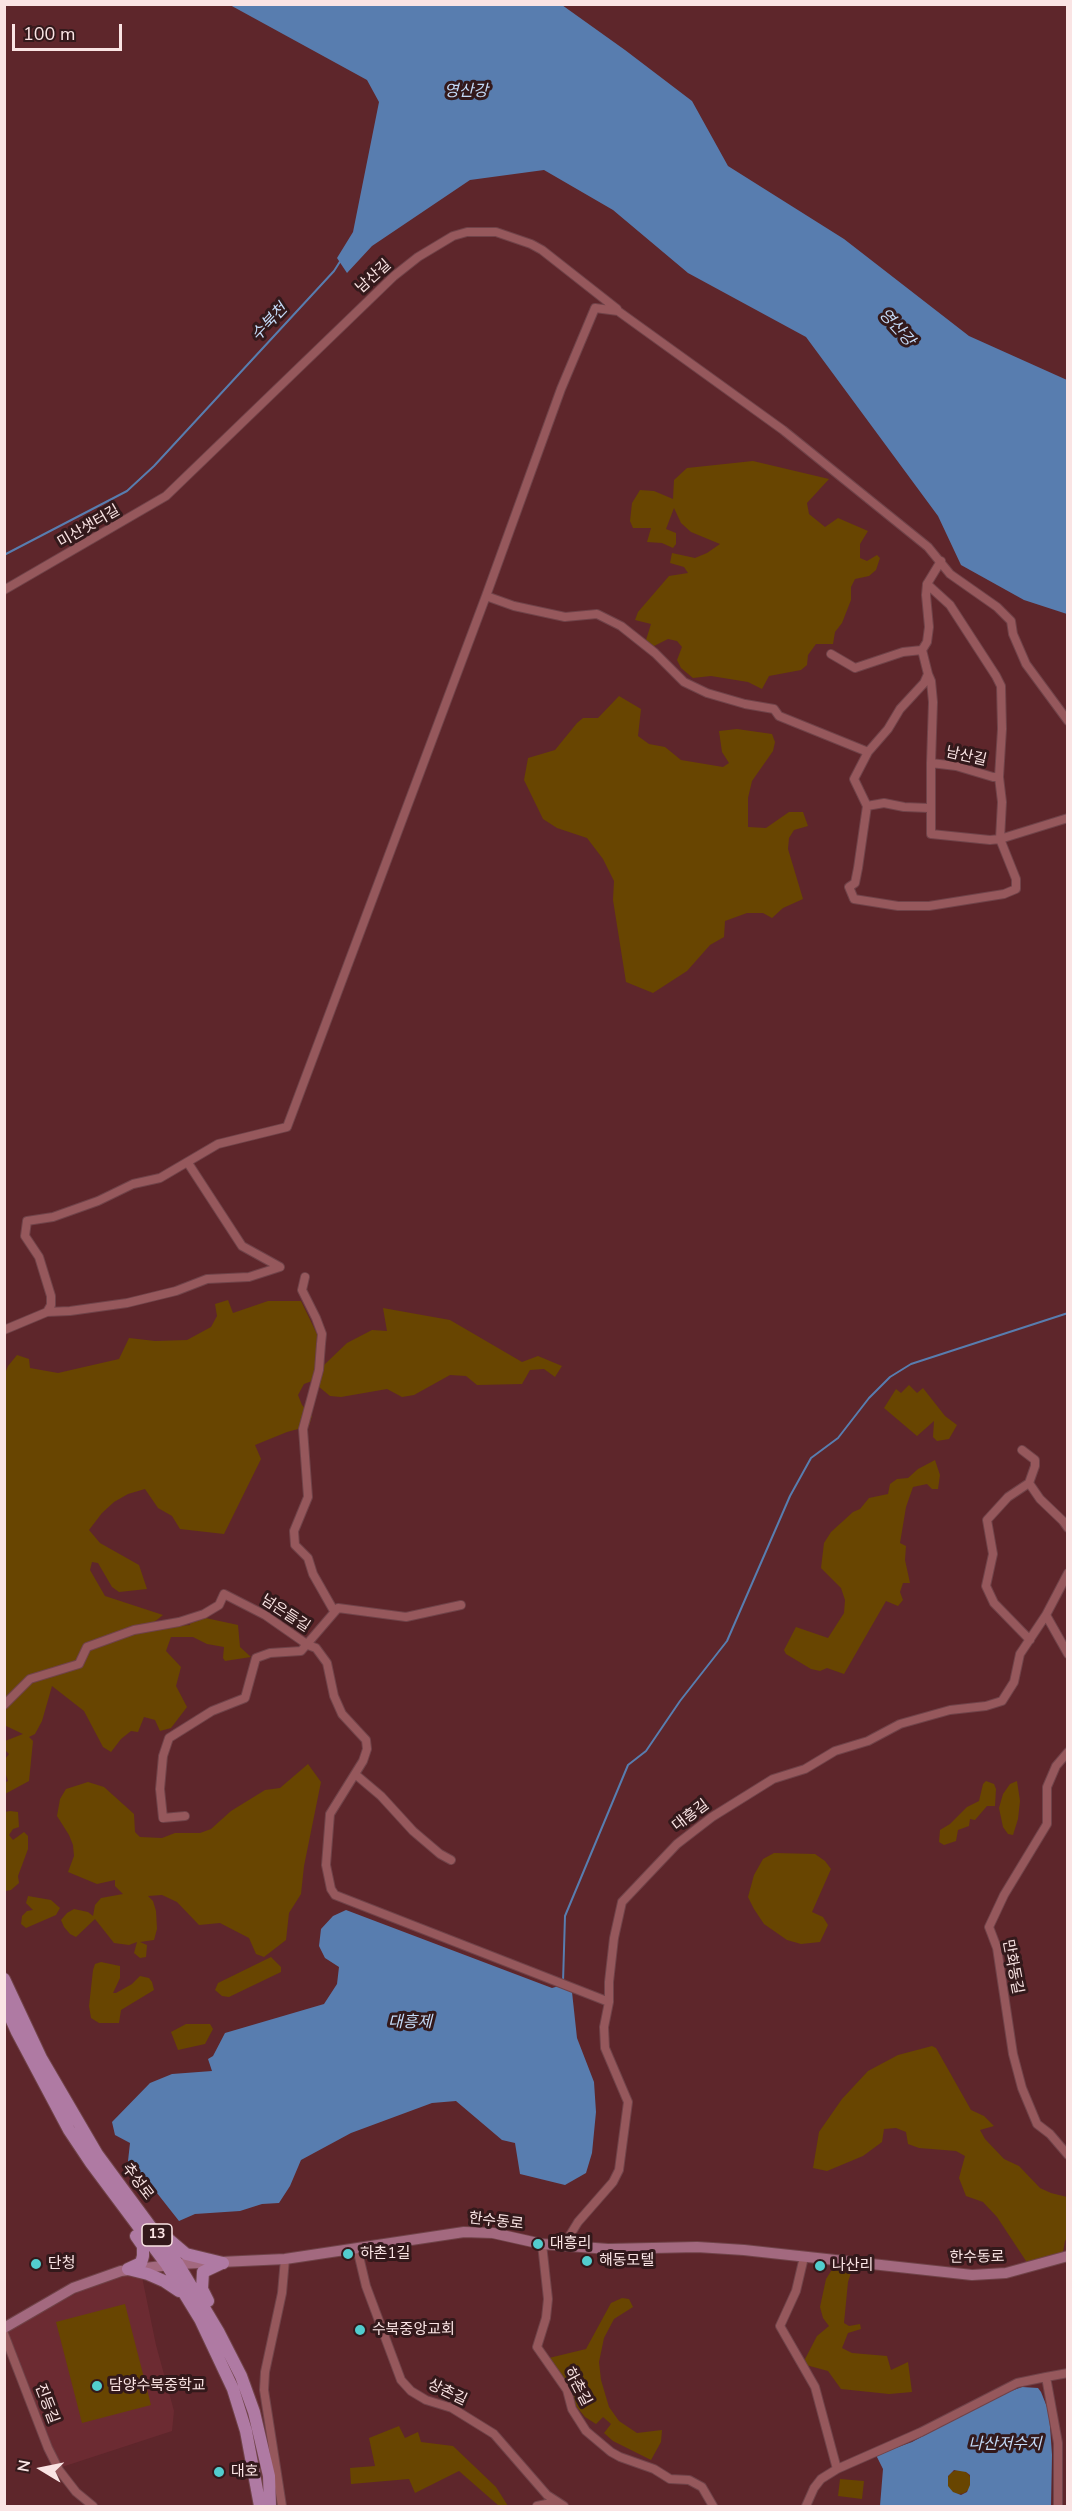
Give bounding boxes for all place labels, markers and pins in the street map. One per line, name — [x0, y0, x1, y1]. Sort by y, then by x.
place label: 대흥리 — [550, 2235, 591, 2253]
marker: 대흥리 — [531, 2237, 545, 2251]
place label: 하촌1길 — [360, 2245, 410, 2263]
marker: 하촌1길 — [341, 2247, 355, 2261]
place label: 해동모텔 — [599, 2252, 654, 2270]
marker: 해동모텔 — [580, 2254, 594, 2268]
place label: 단청 — [48, 2255, 76, 2273]
marker: 단청 — [29, 2257, 43, 2271]
place label: 나산리 — [832, 2257, 873, 2275]
marker: 나산리 — [813, 2259, 827, 2273]
place label: 수북중앙교회 — [372, 2321, 455, 2339]
marker: 수북중앙교회 — [353, 2323, 367, 2337]
place label: 담양수북중학교 — [109, 2377, 206, 2395]
marker: 담양수북중학교 — [90, 2379, 104, 2393]
place label: 대호 — [231, 2463, 259, 2481]
marker: 대호 — [212, 2465, 226, 2479]

